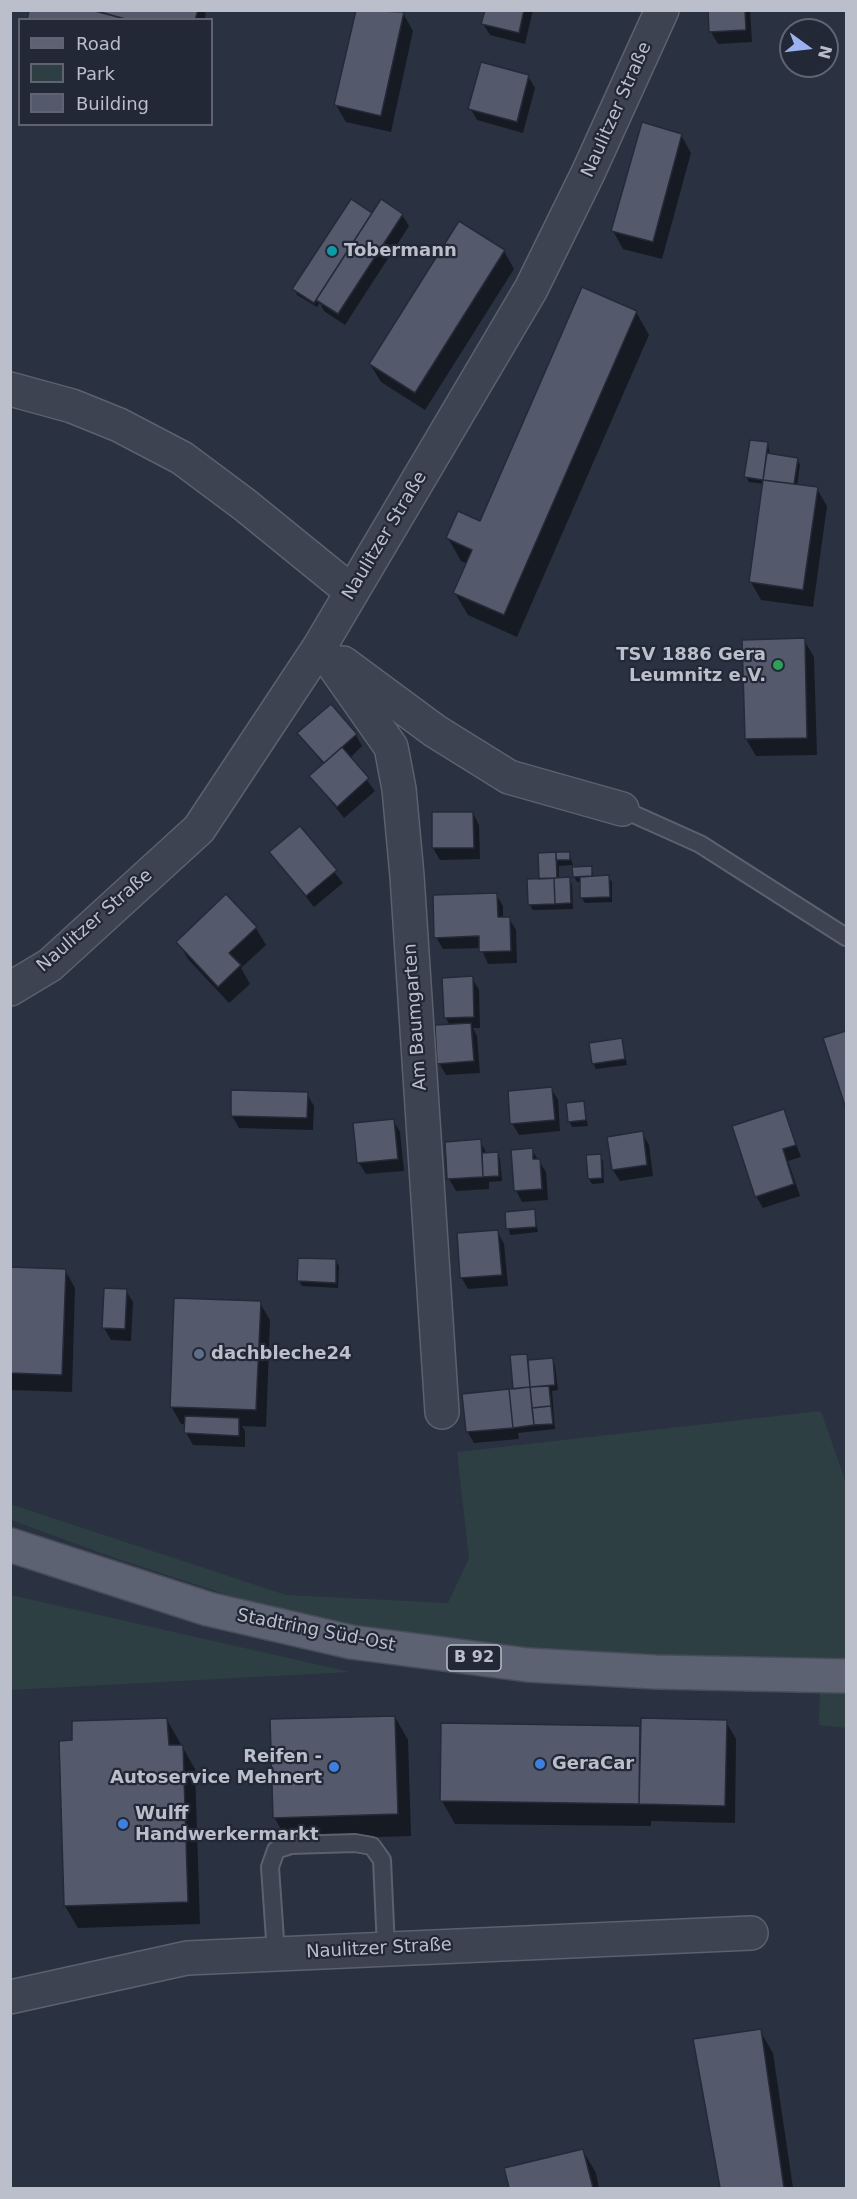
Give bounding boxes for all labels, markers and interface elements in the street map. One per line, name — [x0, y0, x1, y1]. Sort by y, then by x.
legend — [18, 18, 213, 126]
north arrow — [779, 18, 839, 78]
text: Road — [76, 33, 121, 54]
street label: Naulitzer Straße — [577, 39, 657, 181]
text: N — [814, 43, 836, 61]
text: Park — [76, 63, 115, 84]
text: Building — [76, 93, 149, 114]
place label: Tobermann — [344, 240, 457, 262]
marker: Tobermann — [325, 244, 339, 258]
street label: Naulitzer Straße — [338, 468, 432, 604]
place label: TSV 1886 Gera Leumnitz e.V. — [616, 644, 766, 686]
marker: TSV 1886 Gera Leumnitz e.V. — [771, 658, 785, 672]
street label: Naulitzer Straße — [33, 865, 157, 977]
street label: Am Baumgarten — [400, 943, 432, 1091]
place label: dachbleche24 — [211, 1343, 352, 1365]
marker: dachbleche24 — [192, 1347, 206, 1361]
street label: Stadtring Süd-Ost — [235, 1605, 397, 1657]
road number: B 92 — [447, 1645, 501, 1671]
place label: Reifen - Autoservice Mehnert — [110, 1746, 322, 1788]
place label: GeraCar — [552, 1753, 634, 1775]
marker: GeraCar — [533, 1757, 547, 1771]
marker: Reifen - Autoservice Mehnert — [327, 1760, 341, 1774]
place label: Wulff Handwerkermarkt — [135, 1803, 319, 1846]
marker: Wulff Handwerkermarkt — [116, 1817, 130, 1831]
street label: Naulitzer Straße — [306, 1934, 452, 1964]

